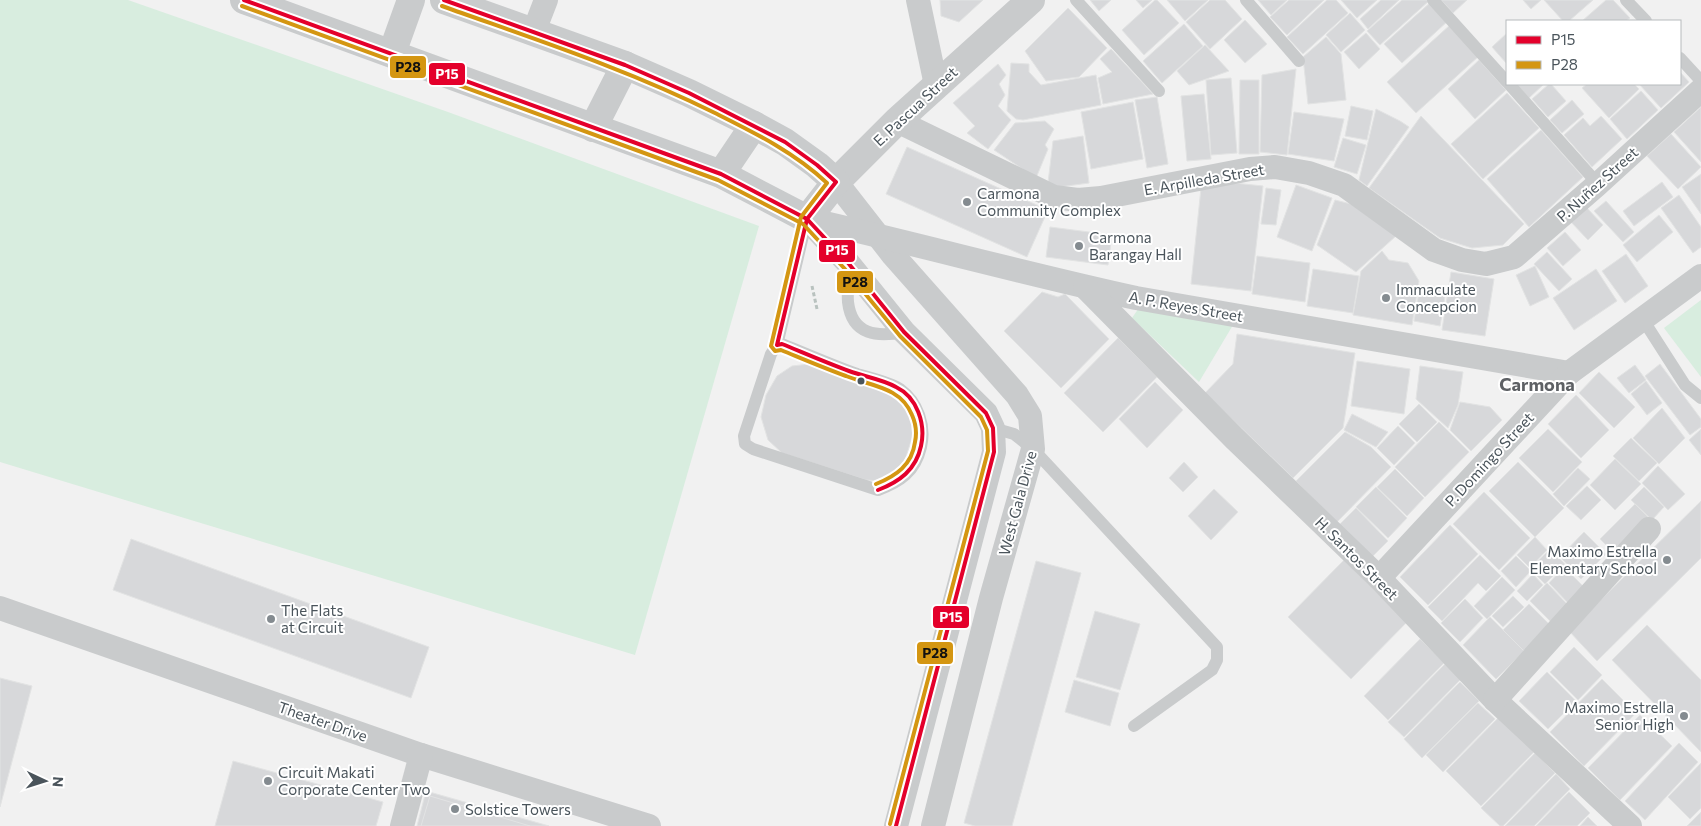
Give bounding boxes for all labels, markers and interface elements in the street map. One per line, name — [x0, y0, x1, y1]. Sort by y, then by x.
legend — [1506, 20, 1681, 85]
text: P15 — [1551, 30, 1575, 48]
line badge: P28 — [389, 55, 427, 79]
text: P28 — [1551, 55, 1578, 73]
text: P28 — [395, 58, 421, 75]
line badge: P15 — [428, 62, 466, 86]
street label: E. Pascua Street — [869, 62, 961, 150]
text: P15 — [435, 65, 459, 82]
street label: P. Nuñez Street — [1553, 143, 1641, 225]
street label: E. Arpilleda Street — [1143, 160, 1265, 198]
place label: Carmona Community Complex — [977, 184, 1121, 219]
marker: Carmona Community Complex — [961, 196, 973, 208]
place label: Carmona Barangay Hall — [1089, 228, 1182, 263]
line badge: P15 — [818, 239, 856, 263]
marker: Carmona Barangay Hall — [1073, 240, 1085, 252]
text: P15 — [825, 241, 849, 258]
line badge: P28 — [836, 270, 874, 294]
text: P28 — [842, 273, 868, 290]
place label: Immaculate Concepcion — [1396, 280, 1477, 315]
street label: A. P. Reyes Street — [1127, 287, 1245, 325]
marker: Immaculate Concepcion — [1380, 292, 1392, 304]
district label: Carmona — [1499, 373, 1575, 395]
unlabelled marker — [856, 376, 866, 386]
street label: P. Domingo Street — [1441, 408, 1537, 510]
street label: West Gala Drive — [994, 449, 1040, 557]
street label: H. Santos Street — [1312, 513, 1402, 603]
place label: Maximo Estrella Elementary School — [1530, 542, 1657, 577]
marker: Maximo Estrella Elementary School — [1661, 554, 1673, 566]
place label: The Flats at Circuit — [281, 601, 344, 636]
line badge: P15 — [932, 605, 970, 629]
text: P15 — [939, 608, 963, 625]
marker: The Flats at Circuit — [265, 613, 277, 625]
line badge: P28 — [916, 641, 954, 665]
text: P28 — [922, 644, 948, 661]
street label: Theater Drive — [276, 697, 370, 745]
place label: Maximo Estrella Senior High — [1564, 698, 1674, 733]
marker: Maximo Estrella Senior High — [1678, 710, 1690, 722]
north arrow — [20, 756, 70, 806]
place label: Circuit Makati Corporate Center Two — [278, 763, 431, 798]
marker: Circuit Makati Corporate Center Two — [262, 775, 274, 787]
text: N — [50, 776, 67, 788]
place label: Solstice Towers — [465, 800, 571, 818]
marker: Solstice Towers — [449, 803, 461, 815]

